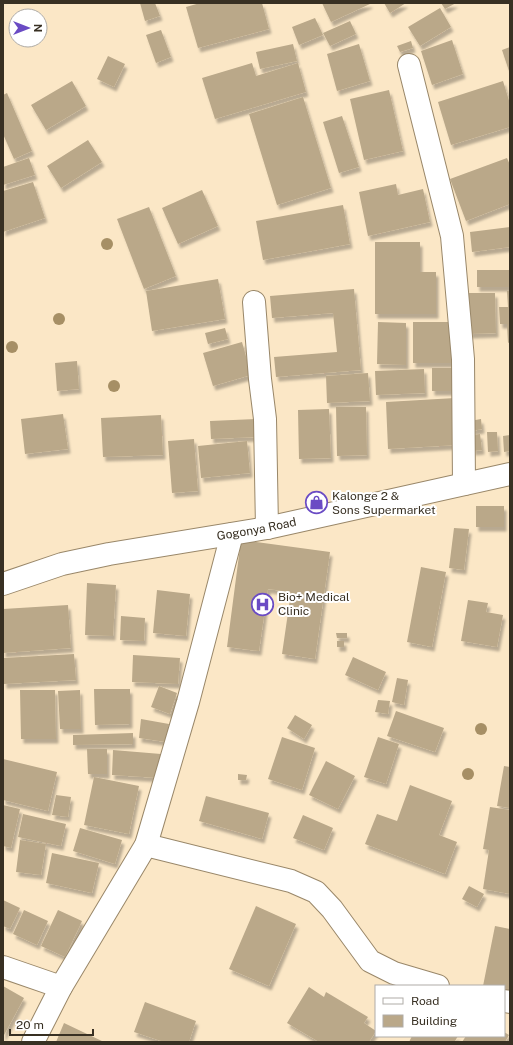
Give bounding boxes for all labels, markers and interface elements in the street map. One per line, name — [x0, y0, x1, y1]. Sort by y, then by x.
north arrow — [8, 8, 48, 48]
text: N — [32, 24, 44, 32]
place label: Kalonge 2 & Sons Supermarket — [332, 489, 436, 517]
shop icon: Kalonge 2 & Sons Supermarket — [304, 490, 330, 516]
street label: Gogonya Road — [216, 515, 298, 543]
place label: Bio+ Medical Clinic — [278, 590, 350, 618]
hospital icon: Bio+ Medical Clinic — [249, 591, 275, 617]
legend — [375, 985, 505, 1037]
text: Road — [411, 994, 439, 1008]
scale bar — [10, 1011, 93, 1037]
text: Building — [411, 1014, 457, 1028]
text: 20 m — [16, 1018, 44, 1032]

